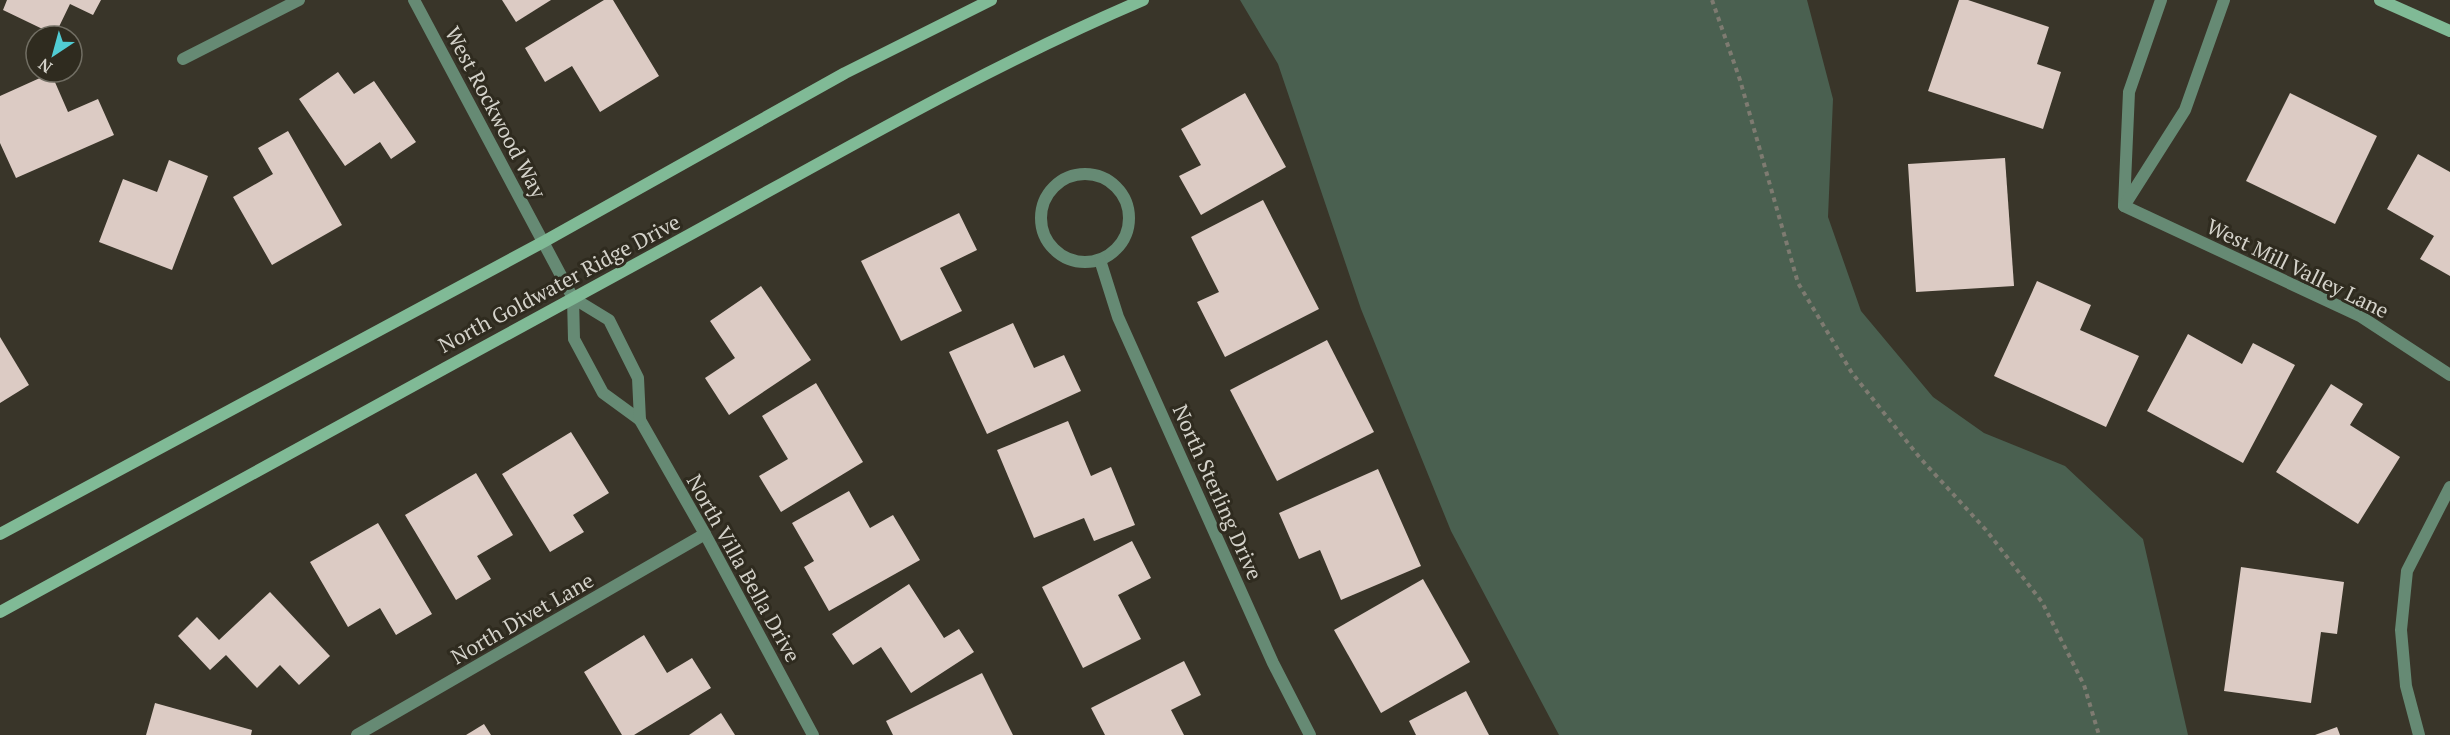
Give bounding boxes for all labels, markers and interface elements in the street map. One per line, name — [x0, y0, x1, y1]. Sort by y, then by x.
street label: West Rockwood Way — [439, 21, 553, 203]
north arrow — [24, 24, 84, 84]
text: N — [34, 54, 57, 79]
street label: North Goldwater Ridge Drive — [433, 207, 685, 359]
street label: West Mill Valley Lane — [2202, 212, 2394, 324]
street label: North Sterling Drive — [1167, 400, 1269, 584]
street label: North Villa Bella Drive — [681, 469, 807, 667]
street label: North Divet Lane — [446, 566, 598, 670]

